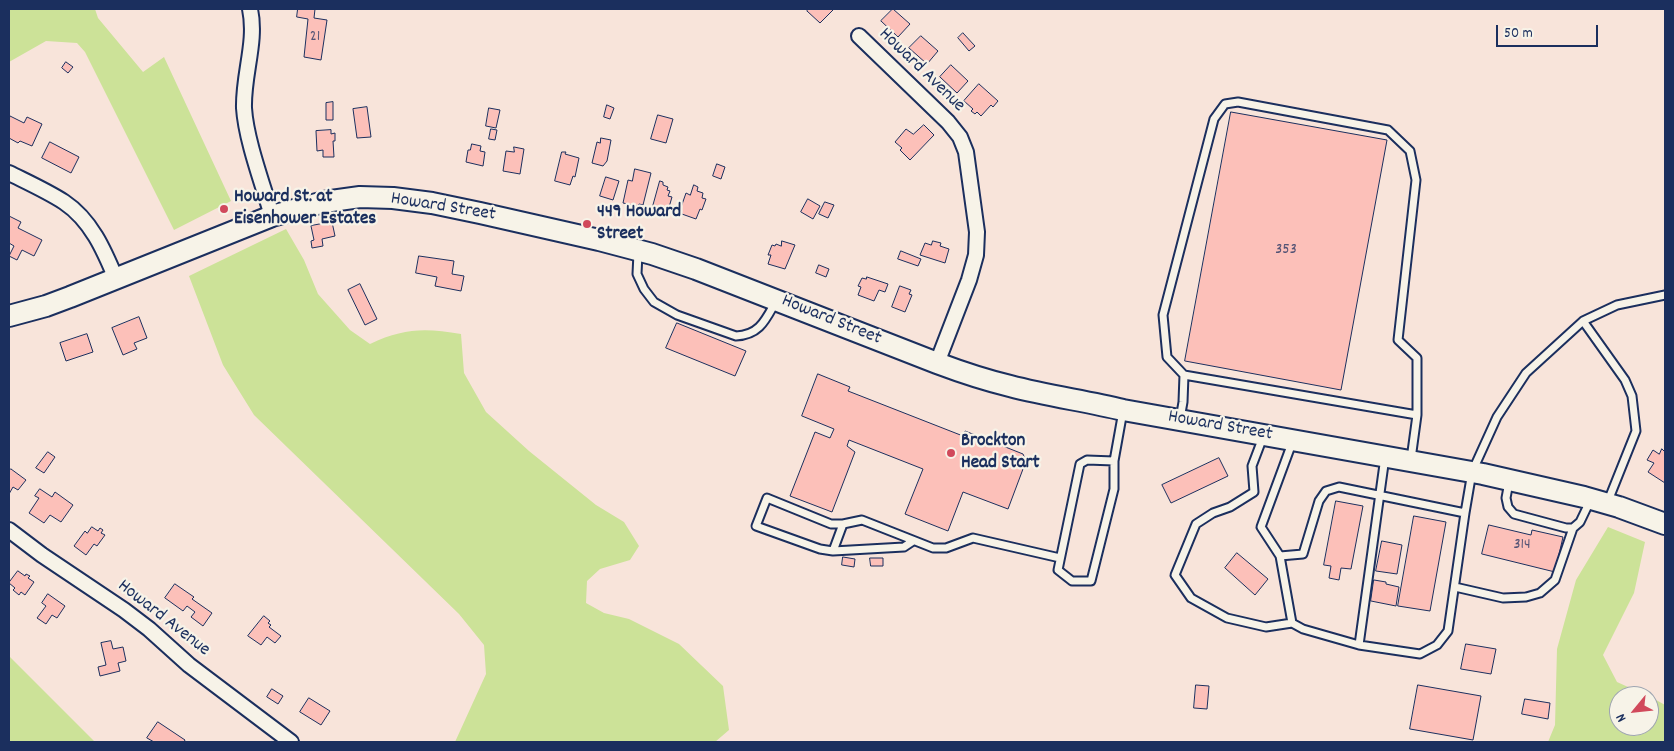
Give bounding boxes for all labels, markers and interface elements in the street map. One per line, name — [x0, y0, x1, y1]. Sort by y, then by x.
scale bar — [1499, 15, 1602, 47]
text: 50 m — [1504, 23, 1533, 45]
street label: Howard Avenue — [873, 24, 969, 118]
house number: 21 — [310, 28, 320, 48]
place label: Howard St. at Eisenhower Estates — [234, 187, 376, 231]
street label: Howard Street — [389, 188, 497, 228]
place label: 449 Howard Street — [597, 202, 681, 246]
marker: Howard St. at Eisenhower Estates — [218, 203, 230, 215]
marker: 449 Howard Street — [581, 218, 593, 230]
house number: 353 — [1275, 241, 1297, 261]
street label: Howard Street — [778, 291, 884, 351]
street label: Howard Street — [1166, 407, 1274, 447]
place label: Brockton Head Start — [961, 431, 1040, 475]
marker: Brockton Head Start — [945, 447, 957, 459]
house number: 314 — [1513, 536, 1531, 556]
street label: Howard Avenue — [112, 576, 214, 662]
north arrow — [1609, 686, 1659, 736]
text: N — [1611, 710, 1632, 725]

